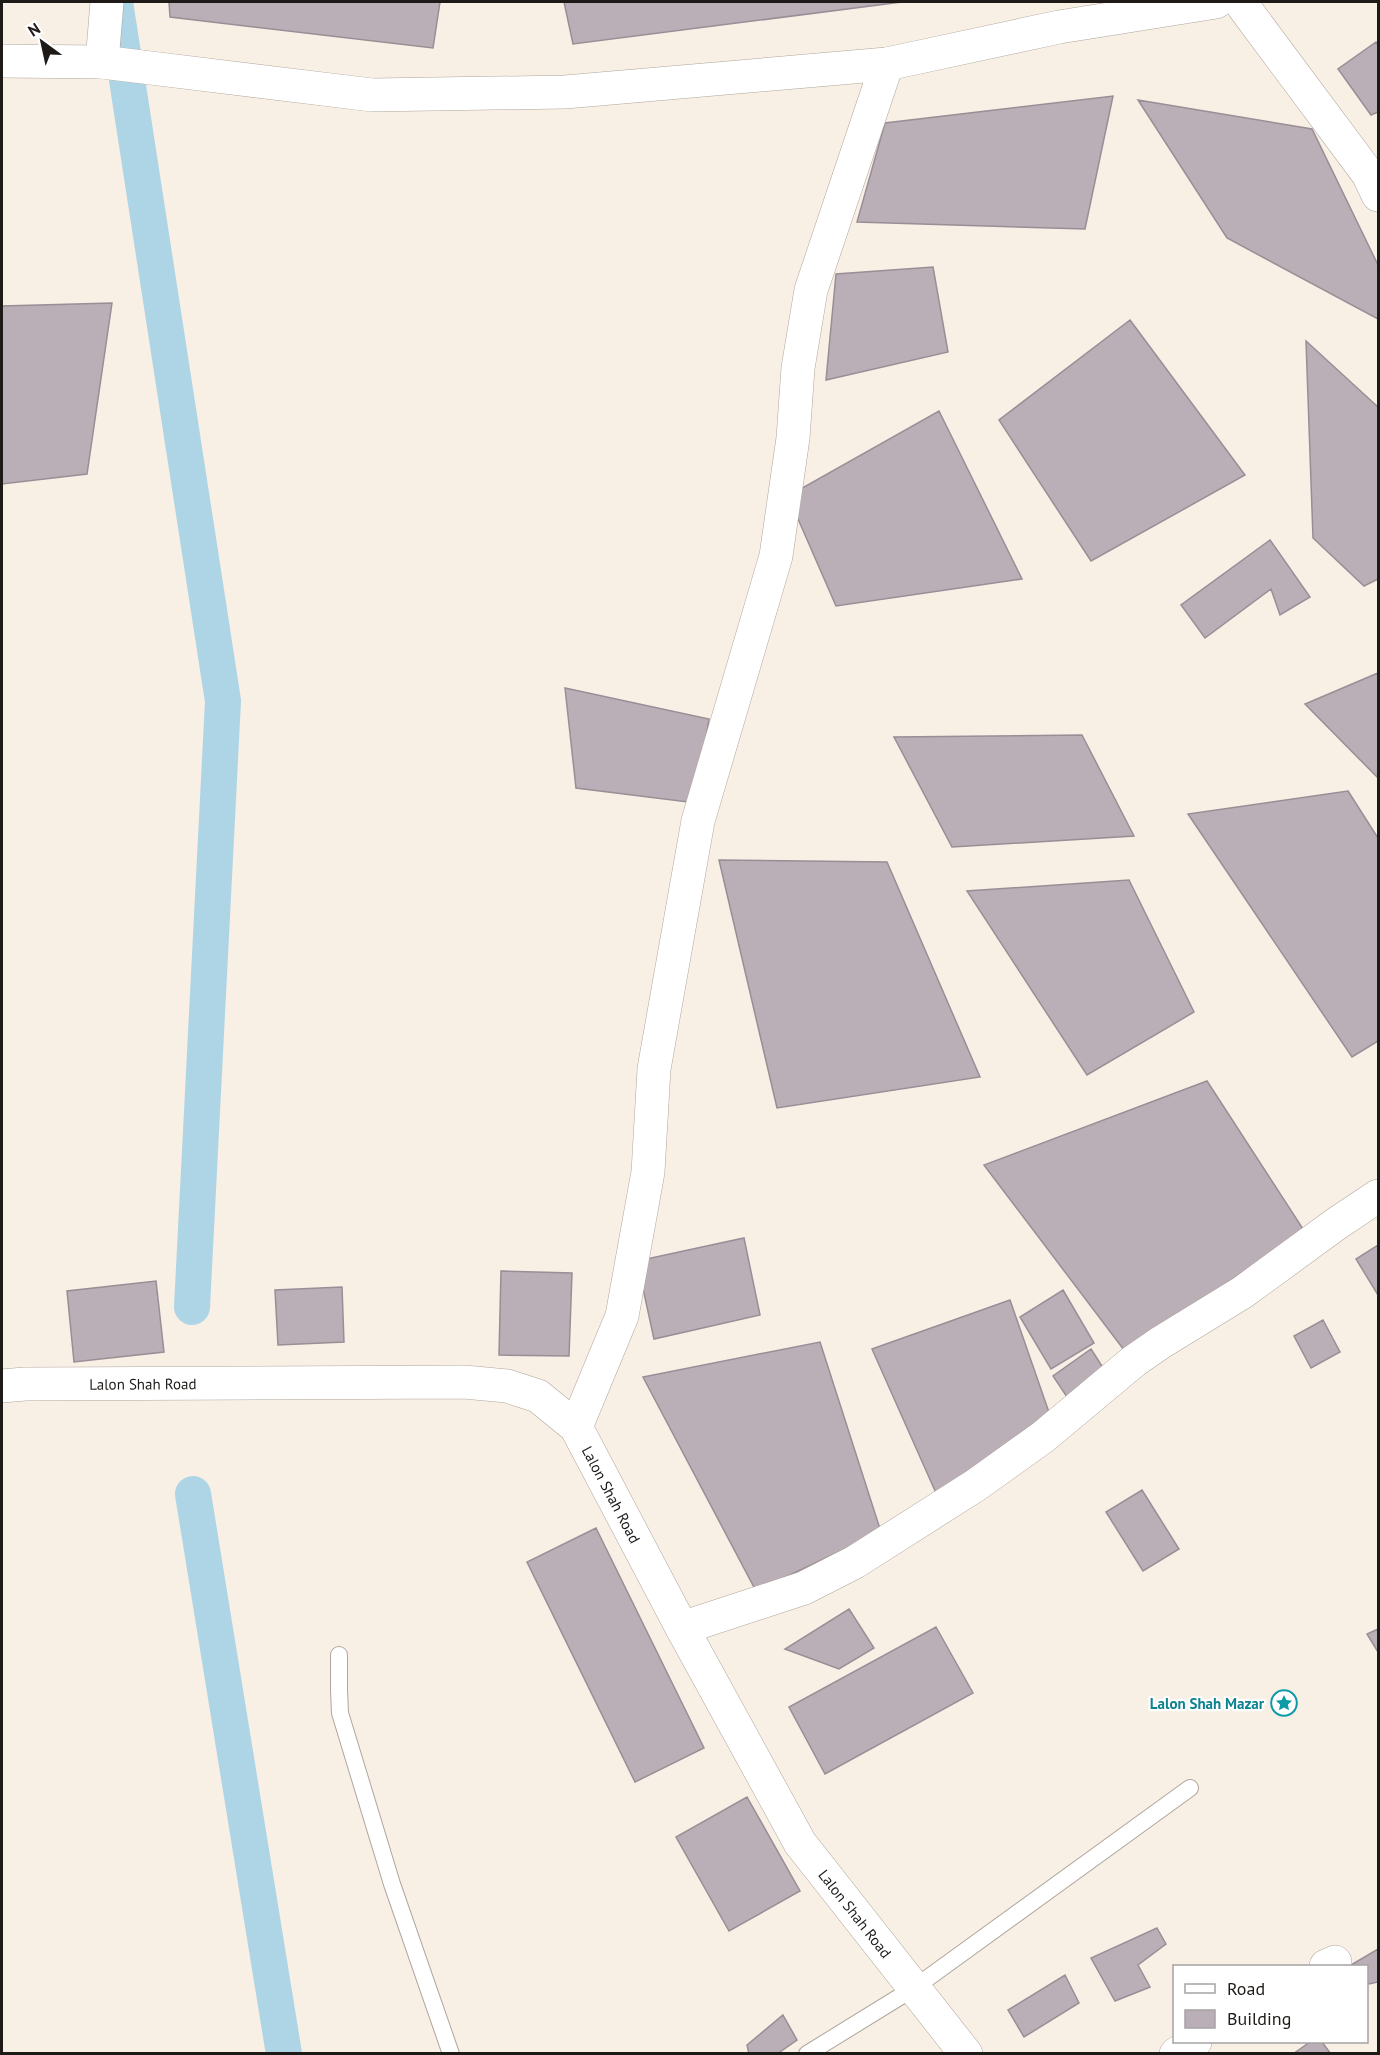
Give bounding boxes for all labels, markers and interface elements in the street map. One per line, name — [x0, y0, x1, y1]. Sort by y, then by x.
north arrow — [12, 12, 72, 72]
text: N — [24, 18, 44, 41]
street label: Lalon Shah Road — [89, 1374, 197, 1393]
street label: Lalon Shah Road — [578, 1442, 645, 1546]
place icon: Lalon Shah Mazar — [1269, 1688, 1299, 1718]
place label: Lalon Shah Mazar — [1150, 1694, 1265, 1713]
street label: Lalon Shah Road — [815, 1865, 896, 1961]
legend — [1173, 1965, 1368, 2043]
text: Road — [1227, 1977, 1265, 2000]
text: Building — [1227, 2007, 1291, 2030]

